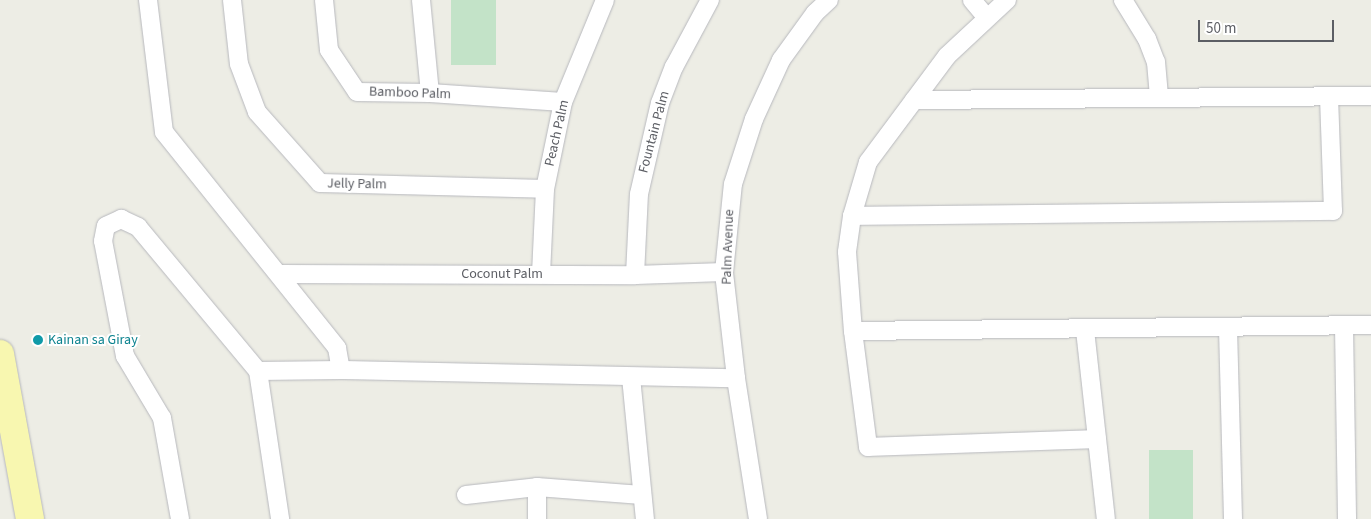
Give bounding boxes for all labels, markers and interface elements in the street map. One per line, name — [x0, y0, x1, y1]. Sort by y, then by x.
scale bar — [1201, 10, 1337, 42]
text: 50 m — [1206, 18, 1236, 39]
street label: Bamboo Palm — [369, 83, 451, 103]
street label: Fountain Palm — [635, 89, 673, 175]
street label: Peach Palm — [541, 98, 573, 168]
street label: Jelly Palm — [327, 175, 387, 193]
street label: Palm Avenue — [718, 209, 738, 285]
street label: Coconut Palm — [461, 266, 543, 282]
place label: Kainan sa Giray — [48, 332, 138, 348]
marker: Kainan sa Giray — [32, 334, 44, 346]

